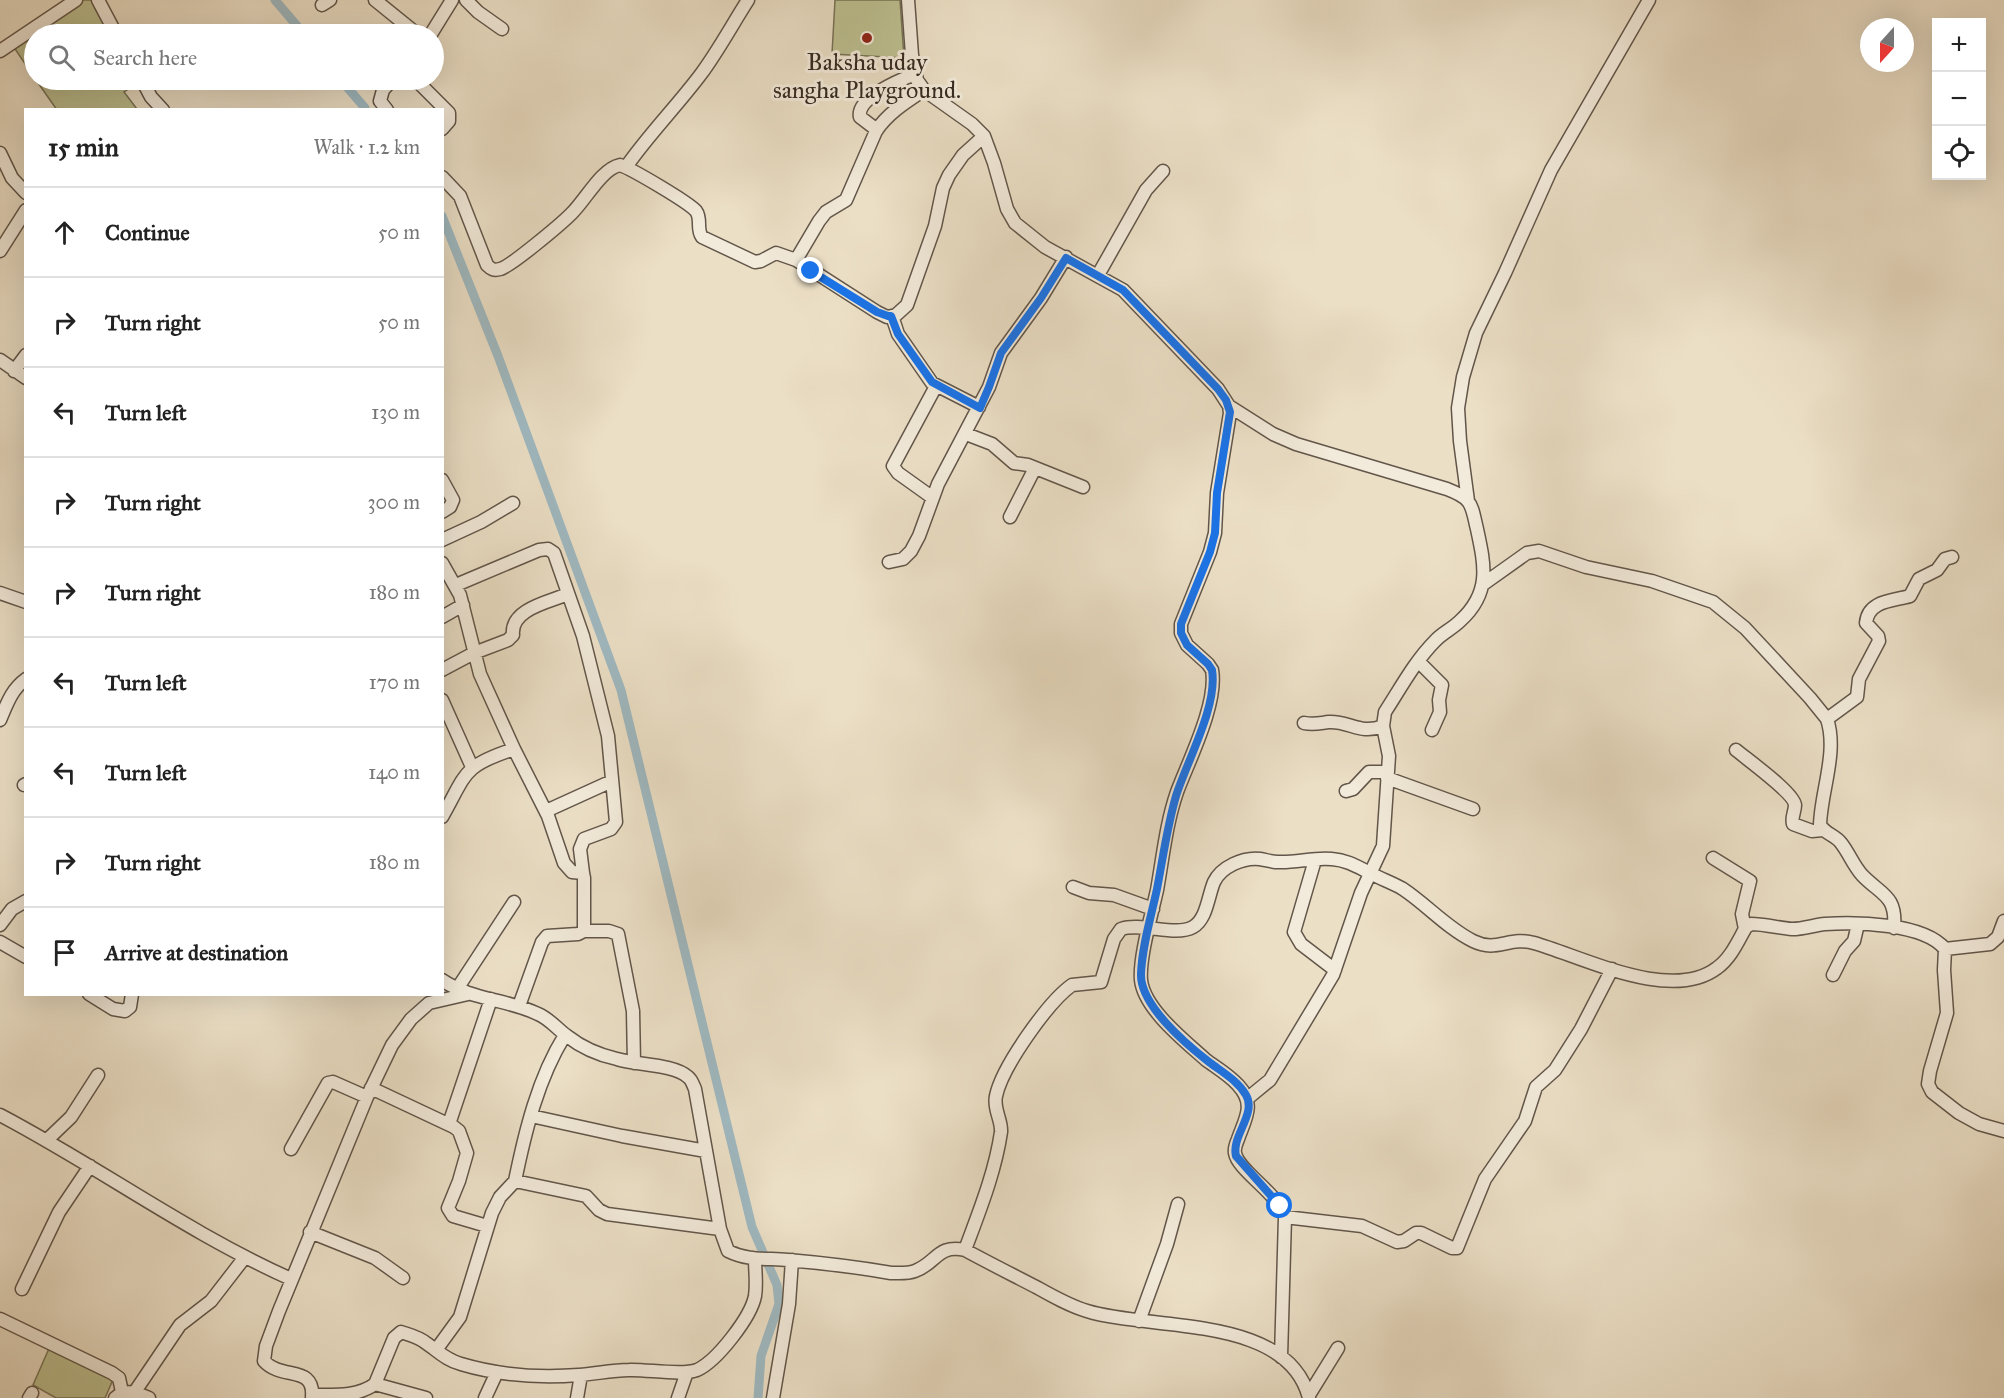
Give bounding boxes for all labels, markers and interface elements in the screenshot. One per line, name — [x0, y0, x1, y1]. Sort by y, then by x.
north arrow — [1860, 18, 1914, 72]
map controls — [1932, 18, 1986, 180]
button: + — [1932, 18, 1986, 72]
search box — [24, 24, 444, 90]
marker: Baksha uday sangha Playground. — [860, 31, 874, 45]
icon: search — [45, 41, 78, 74]
text: Search here — [93, 44, 197, 71]
place label: Baksha uday sangha Playground. — [773, 47, 961, 105]
button: − — [1932, 72, 1986, 126]
button: locate — [1932, 126, 1986, 180]
text: 15 min — [48, 131, 119, 163]
text: Walk · 1.2 km — [314, 135, 420, 159]
icon: ahead — [48, 216, 81, 249]
text: Continue — [105, 219, 190, 246]
text: 50 m — [378, 220, 420, 244]
route end — [797, 257, 823, 283]
icon: right — [48, 306, 81, 339]
text: Turn right — [105, 309, 201, 336]
text: 50 m — [378, 310, 420, 334]
icon: left — [48, 396, 81, 429]
text: Turn left — [105, 399, 187, 426]
text: 130 m — [371, 400, 420, 424]
icon: right — [48, 486, 81, 519]
text: Turn right — [105, 489, 201, 516]
text: 300 m — [368, 490, 420, 514]
icon: right — [48, 576, 81, 609]
text: Turn right — [105, 579, 201, 606]
text: 180 m — [369, 580, 420, 604]
icon: left — [48, 666, 81, 699]
text: Turn left — [105, 669, 187, 696]
text: 170 m — [369, 670, 420, 694]
icon: left — [48, 756, 81, 789]
text: Turn left — [105, 759, 187, 786]
text: 140 m — [368, 760, 420, 784]
icon: right — [48, 846, 81, 879]
text: Turn right — [105, 849, 201, 876]
text: 180 m — [369, 850, 420, 874]
icon: arrive — [48, 936, 81, 969]
text: Arrive at destination — [105, 939, 288, 966]
route start — [1266, 1192, 1292, 1218]

